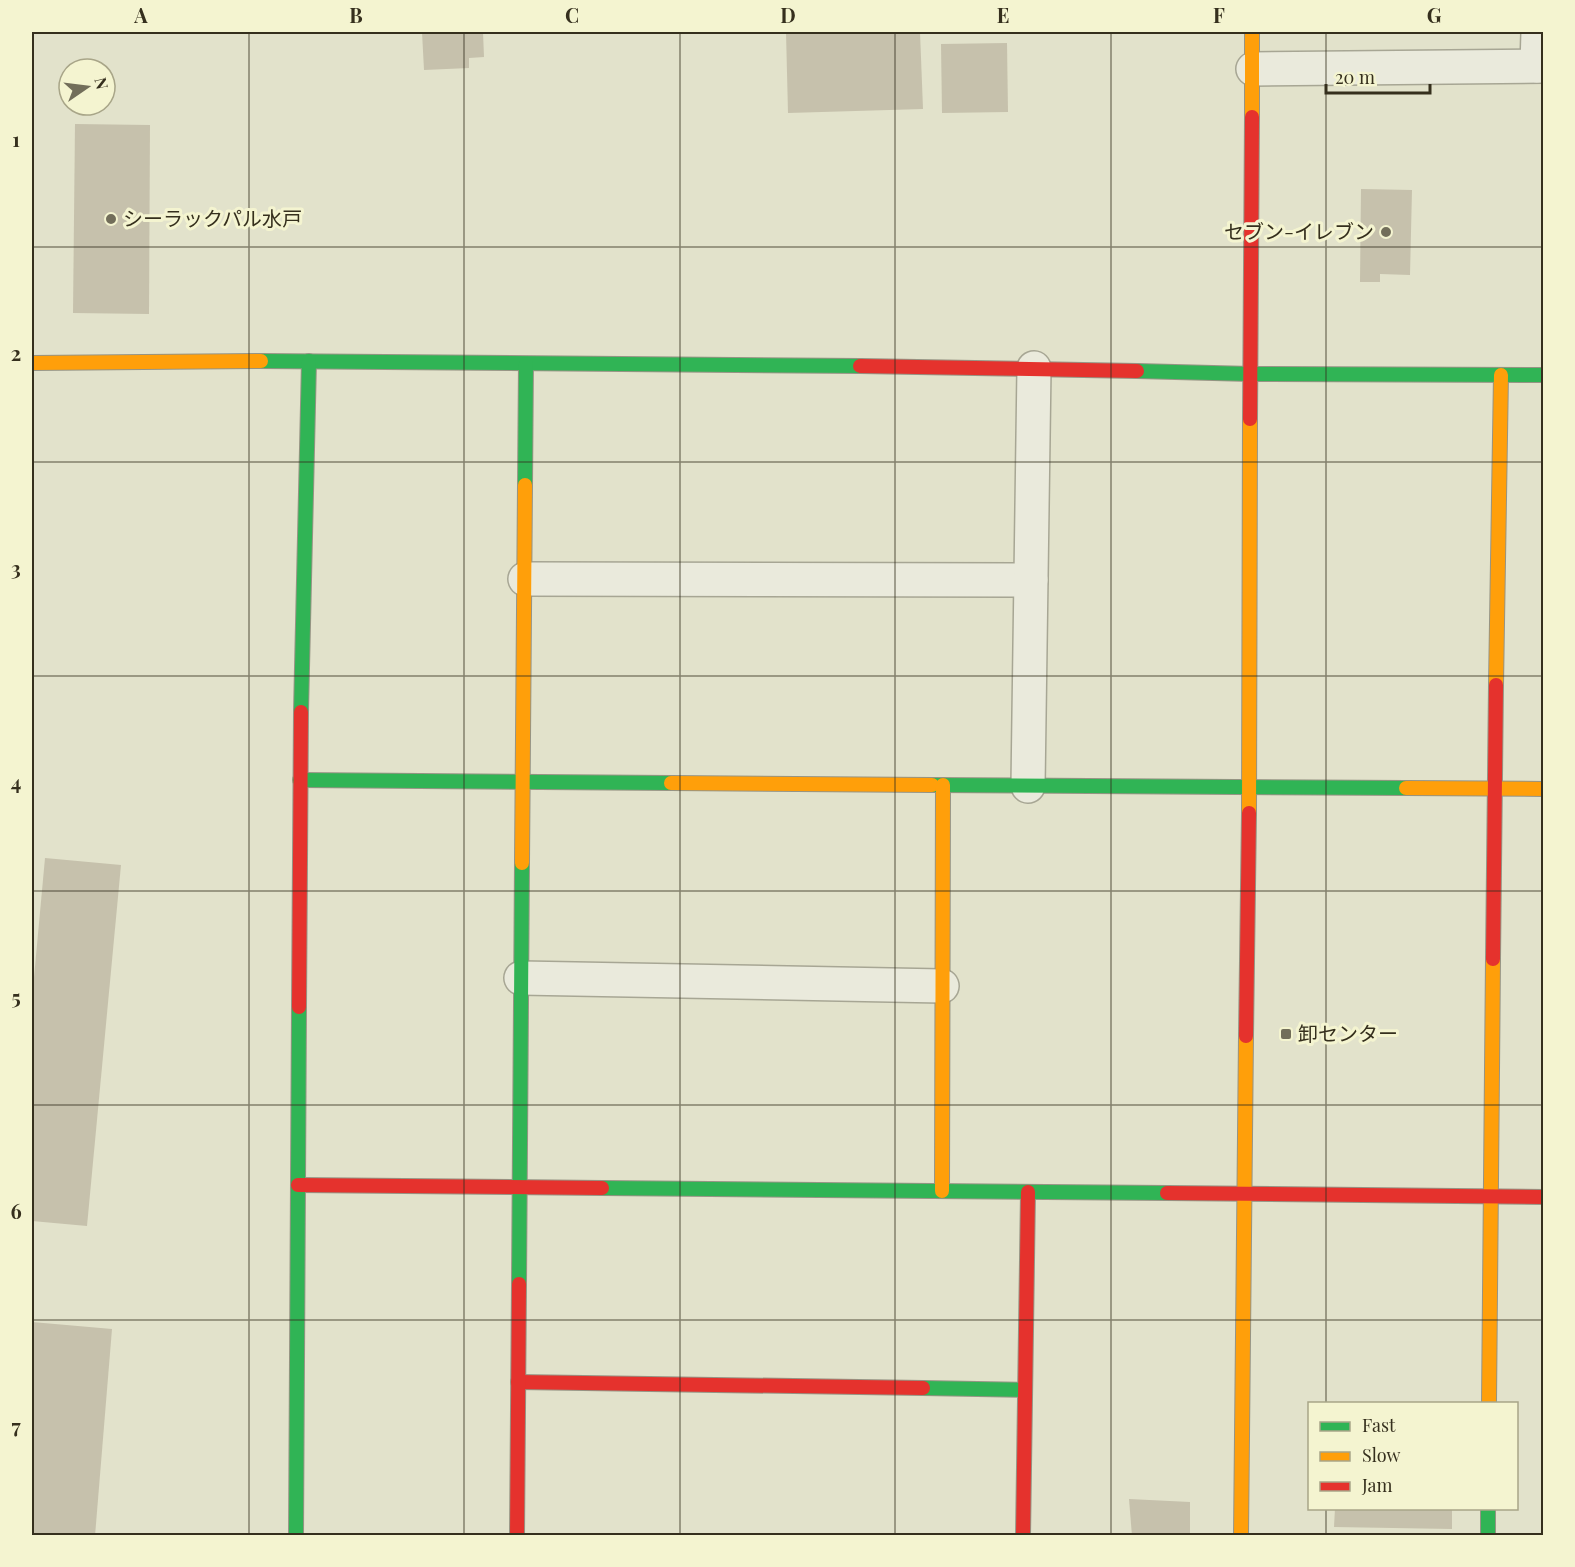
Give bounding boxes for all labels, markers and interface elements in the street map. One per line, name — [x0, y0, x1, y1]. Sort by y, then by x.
text: A — [133, 1, 148, 28]
text: B — [349, 1, 363, 28]
text: C — [565, 1, 579, 28]
text: D — [780, 1, 796, 28]
text: E — [997, 1, 1009, 28]
text: F — [1213, 1, 1225, 28]
text: G — [1427, 1, 1442, 28]
north arrow — [57, 57, 117, 117]
scale bar — [1326, 57, 1430, 95]
text: 20 m — [1335, 65, 1375, 89]
text: N — [90, 75, 114, 92]
text: 1 — [12, 125, 20, 152]
place label: シーラックパル水戸 — [123, 204, 302, 231]
marker: シーラックパル水戸 — [104, 212, 118, 226]
place label: セブン-イレブン — [1224, 217, 1374, 244]
marker: セブン-イレブン — [1379, 225, 1393, 239]
text: 2 — [11, 339, 21, 366]
text: 3 — [11, 554, 21, 581]
text: 4 — [11, 768, 21, 795]
text: 5 — [11, 983, 21, 1010]
place label: 卸センター — [1298, 1019, 1398, 1046]
marker: 卸センター — [1279, 1027, 1293, 1041]
text: 6 — [10, 1197, 22, 1224]
legend — [1308, 1402, 1518, 1510]
text: 7 — [11, 1412, 21, 1439]
text: Fast — [1362, 1413, 1396, 1437]
text: Slow — [1362, 1443, 1400, 1467]
text: Jam — [1361, 1473, 1392, 1497]

